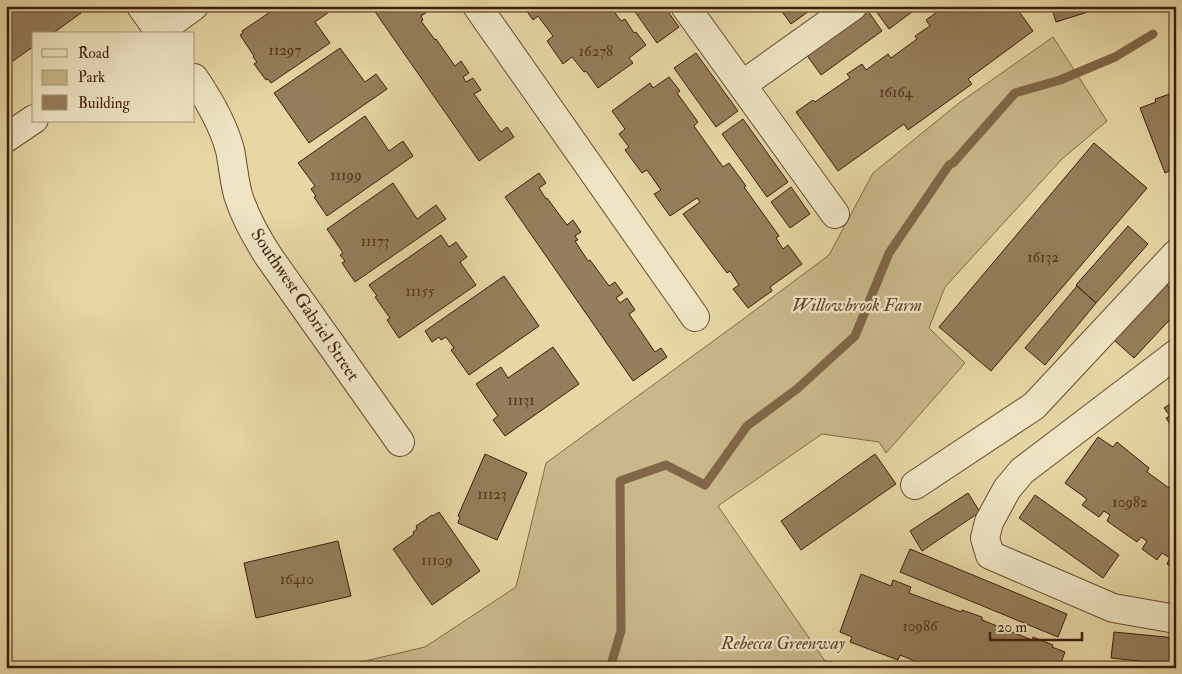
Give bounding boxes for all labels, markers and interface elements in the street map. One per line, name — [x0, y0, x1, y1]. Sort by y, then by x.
legend — [32, 32, 195, 122]
house number: 11297 — [269, 41, 302, 60]
house number: 16278 — [579, 42, 613, 61]
text: Road — [78, 44, 110, 63]
text: Park — [78, 68, 105, 87]
house number: 16164 — [879, 83, 914, 102]
text: Building — [78, 94, 130, 113]
house number: 11199 — [330, 166, 362, 185]
street label: Southwest Gabriel Street — [245, 224, 365, 386]
house number: 11173 — [361, 232, 389, 251]
house number: 16132 — [1027, 248, 1059, 267]
house number: 11155 — [405, 282, 435, 301]
park label: Willowbrook Farm — [792, 294, 922, 317]
house number: 11131 — [507, 391, 535, 410]
house number: 11123 — [477, 485, 507, 504]
house number: 10982 — [1112, 493, 1148, 512]
house number: 11109 — [421, 551, 453, 570]
house number: 16410 — [280, 570, 314, 589]
scale bar — [990, 609, 1082, 641]
house number: 10986 — [902, 617, 939, 636]
text: 20 m — [997, 618, 1027, 637]
park label: Rebecca Greenway — [720, 632, 846, 655]

